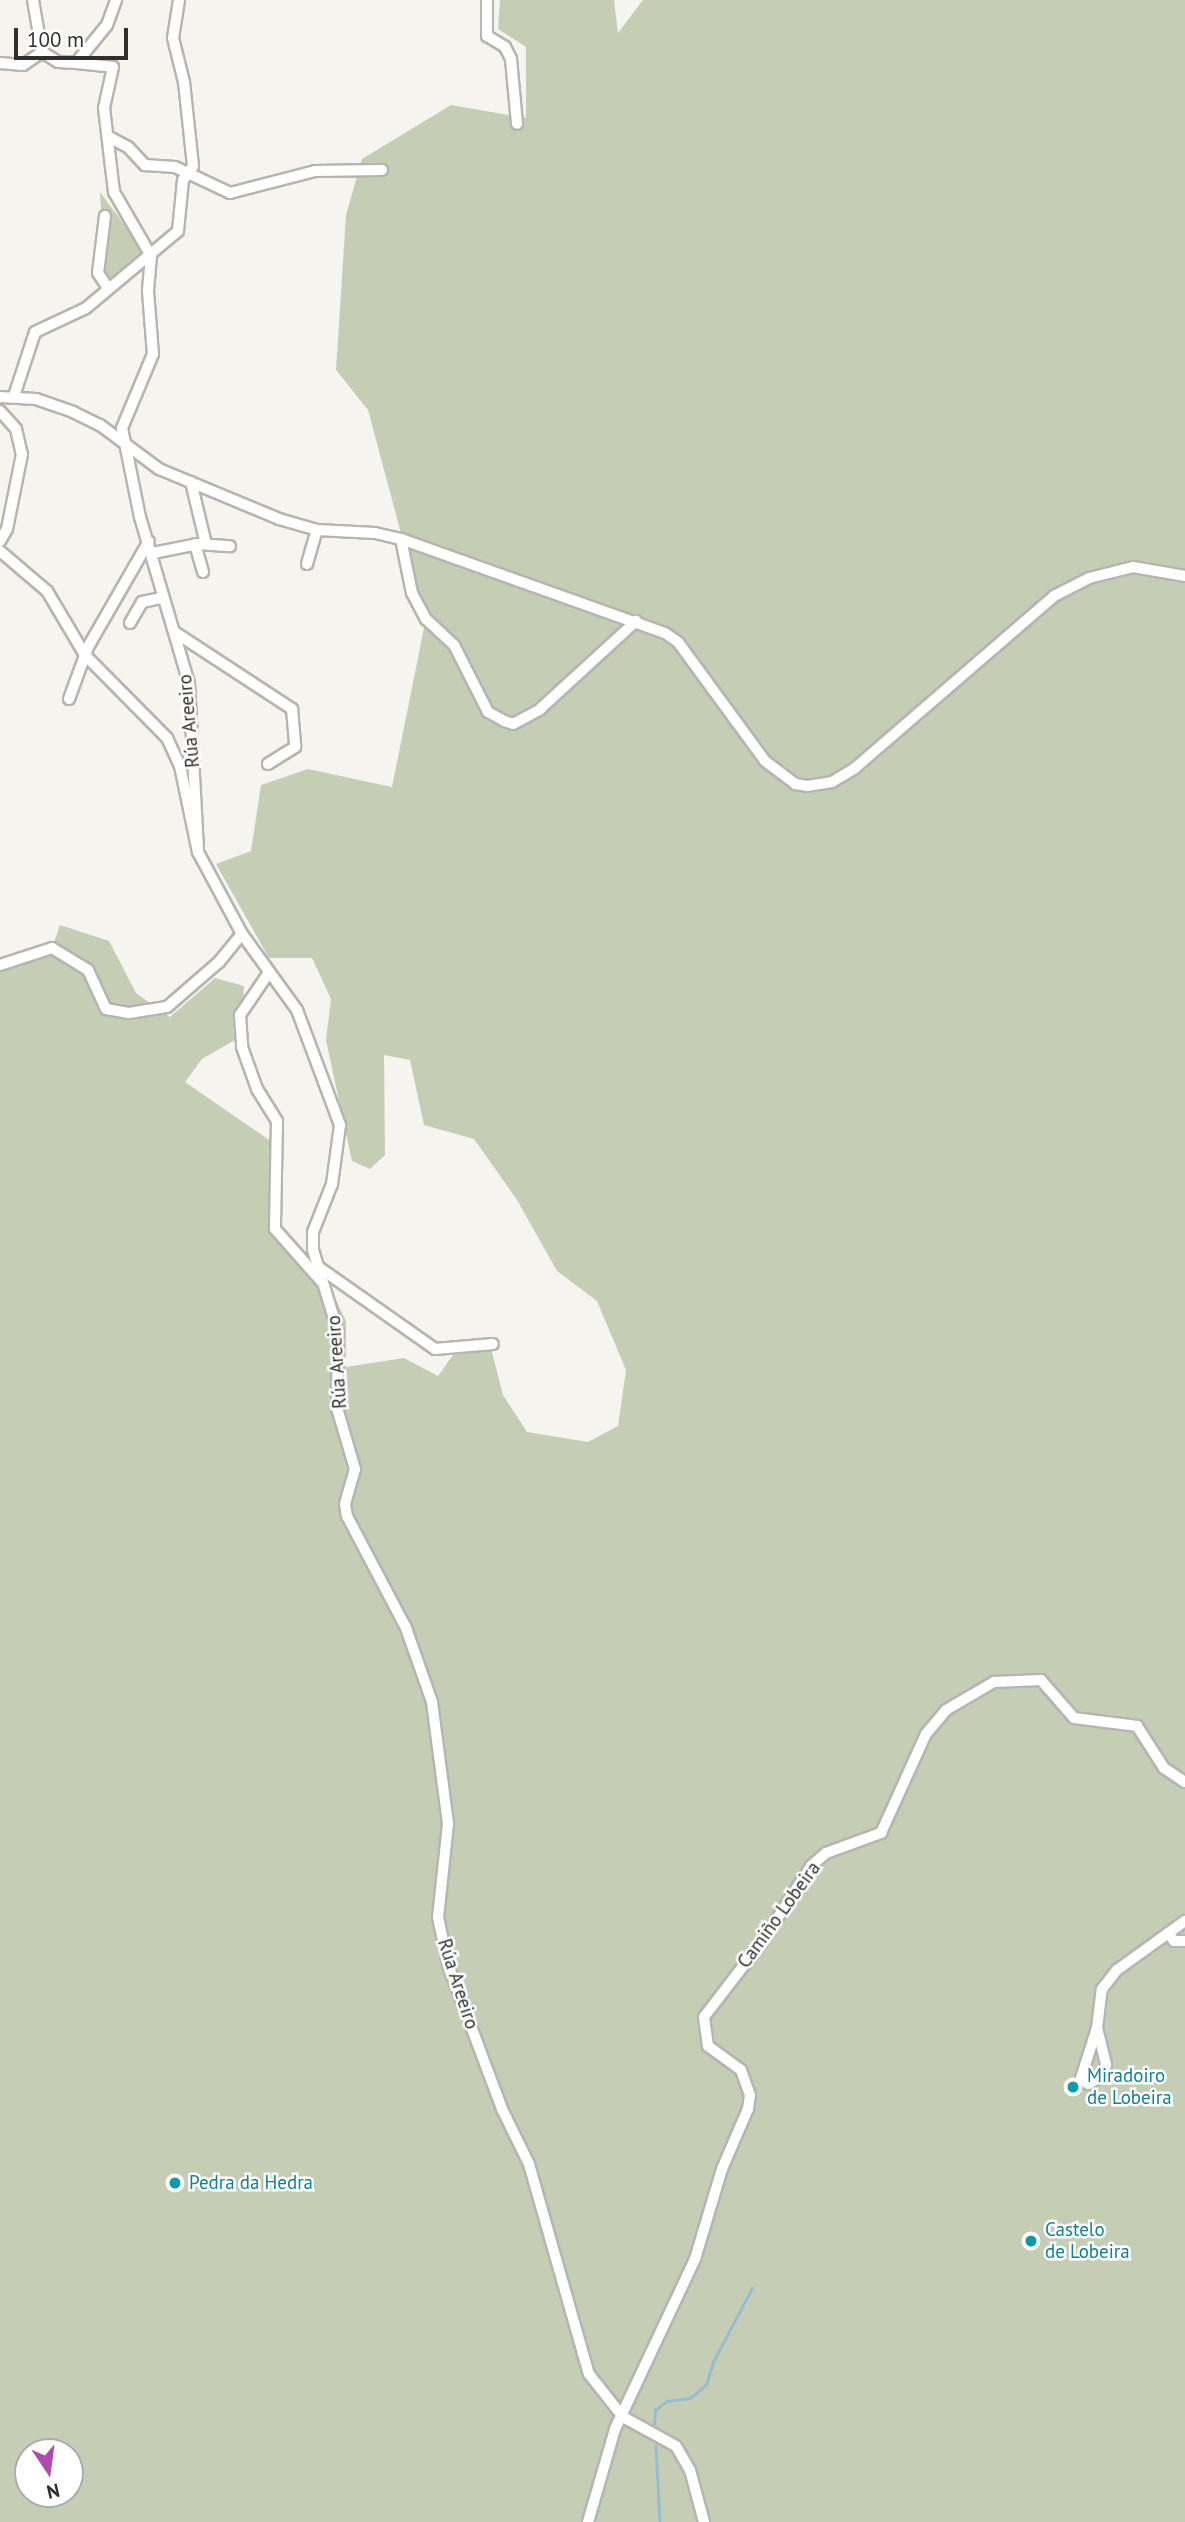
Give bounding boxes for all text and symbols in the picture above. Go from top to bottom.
scale bar [18,14,131,58]
text: 100 m [27,26,84,53]
street label: Rúa Areeiro [174,673,204,769]
street label: Rúa Areeiro [322,1314,352,1410]
street label: Camiño Lobeira [733,1857,825,1973]
street label: Rúa Areeiro [433,1936,483,2032]
place label: Miradoiro de Lobeira [1087,2065,1172,2109]
marker: Miradoiro de Lobeira [1065,2079,1081,2095]
place label: Pedra da Hedra [189,2172,313,2194]
marker: Pedra da Hedra [167,2175,183,2191]
place label: Castelo de Lobeira [1045,2219,1130,2263]
marker: Castelo de Lobeira [1023,2233,1039,2249]
north arrow [14,2438,84,2508]
text: N [45,2478,62,2505]

